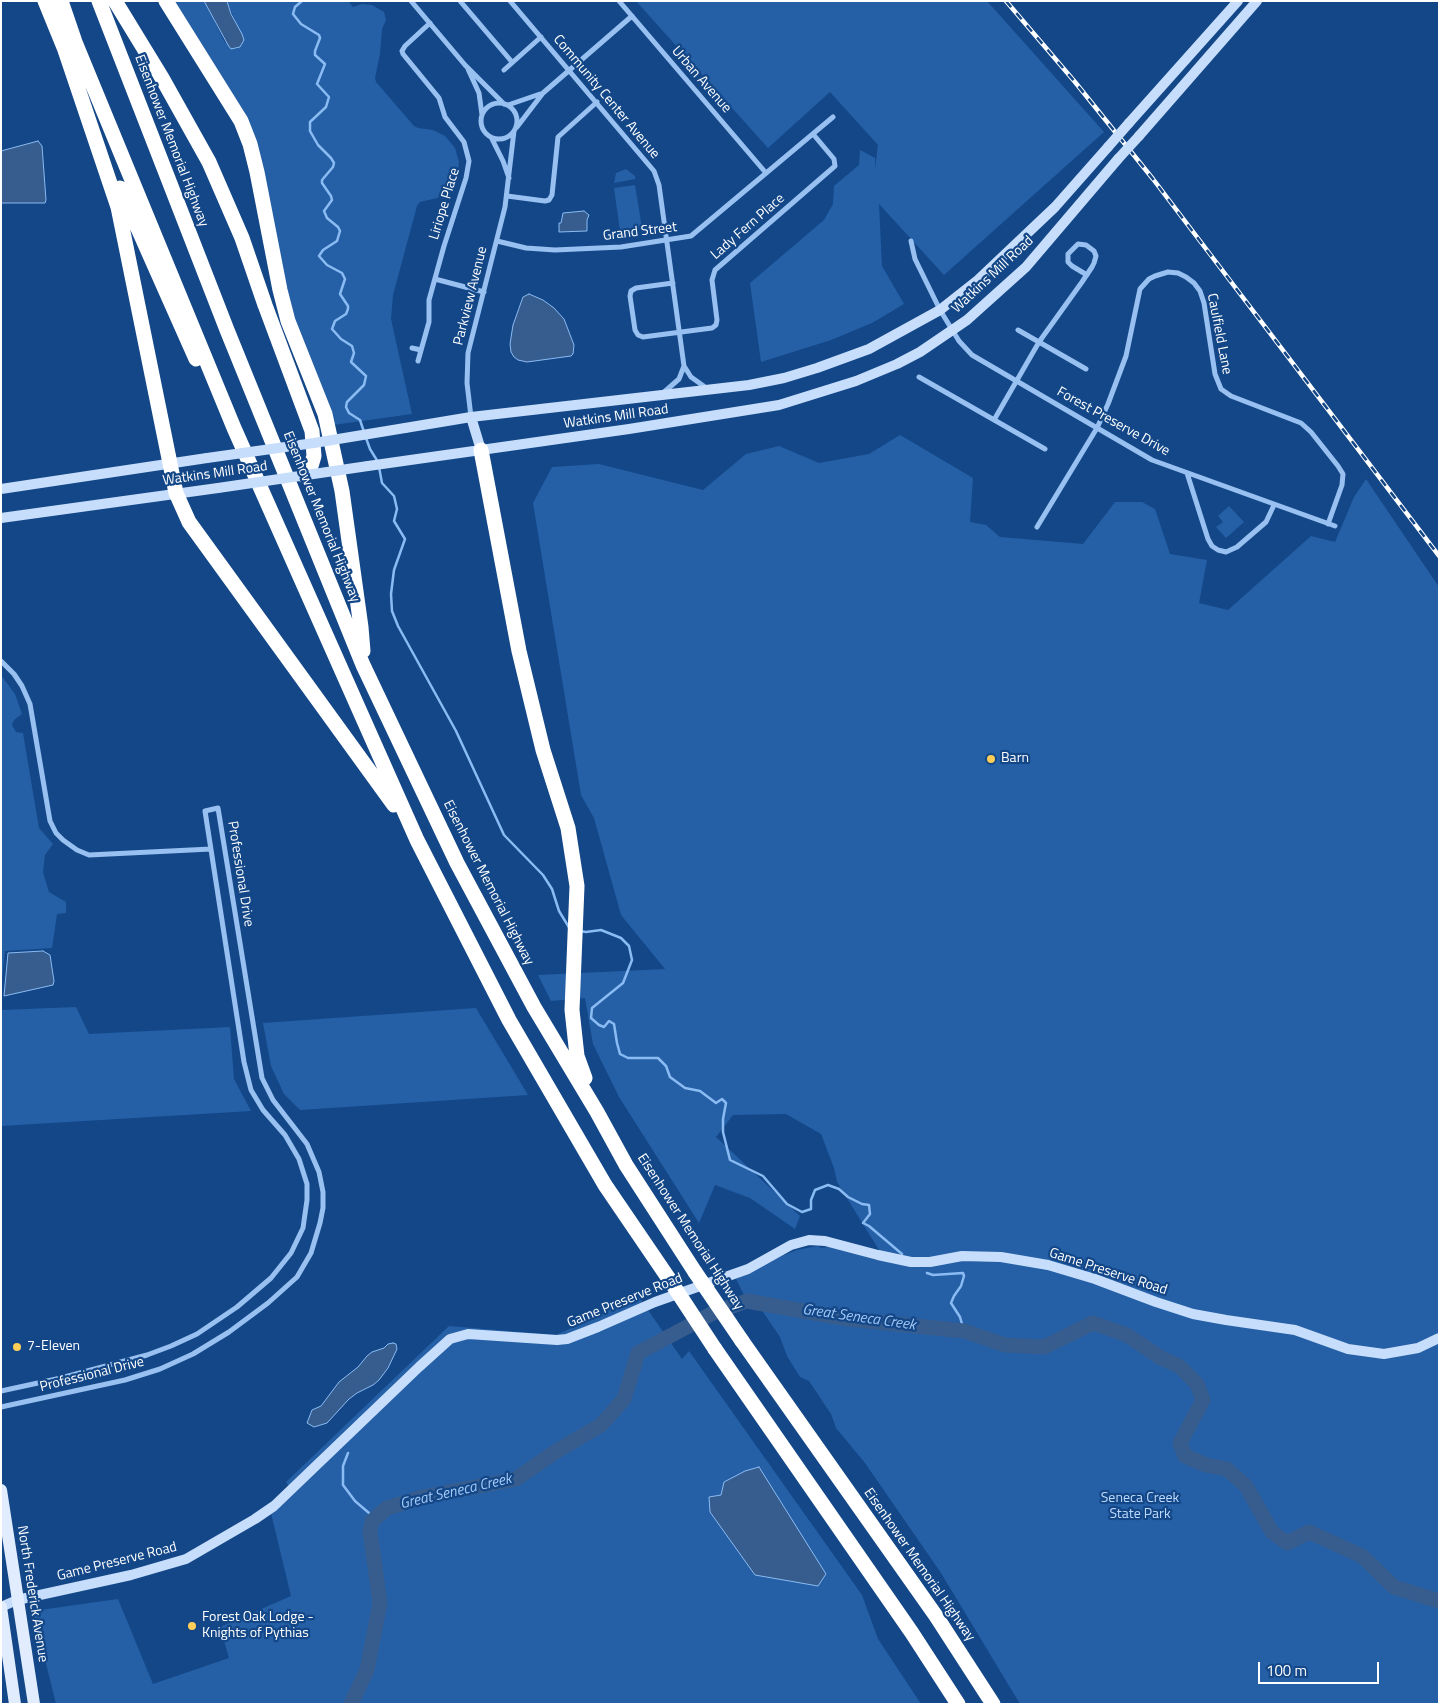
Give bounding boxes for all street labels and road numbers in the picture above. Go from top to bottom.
street label: Community Center Avenue [549,32,663,162]
street label: Urban Avenue [668,43,734,117]
street label: Eisenhower Memorial Highway [130,53,212,229]
street label: Liriope Place [426,166,464,242]
street label: Lady Fern Place [708,190,788,264]
street label: Grand Street [602,219,678,245]
street label: Watkins Mill Road [949,233,1037,317]
street label: Parkview Avenue [451,245,491,347]
street label: Caulfield Lane [1203,292,1235,376]
street label: Forest Preserve Drive [1054,384,1172,460]
street label: Watkins Mill Road [563,401,669,433]
street label: Eisenhower Memorial Highway [279,429,363,605]
street label: Watkins Mill Road [162,458,268,490]
street label: Eisenhower Memorial Highway [439,798,537,968]
street label: Professional Drive [223,820,257,928]
street label: Eisenhower Memorial Highway [633,1151,747,1313]
street label: Game Preserve Road [1047,1245,1169,1299]
street label: Game Preserve Road [565,1270,685,1332]
street label: Professional Drive [38,1354,146,1396]
street label: Eisenhower Memorial Highway [860,1485,978,1645]
street label: North Frederick Avenue [13,1525,51,1663]
street label: Game Preserve Road [55,1539,179,1585]

